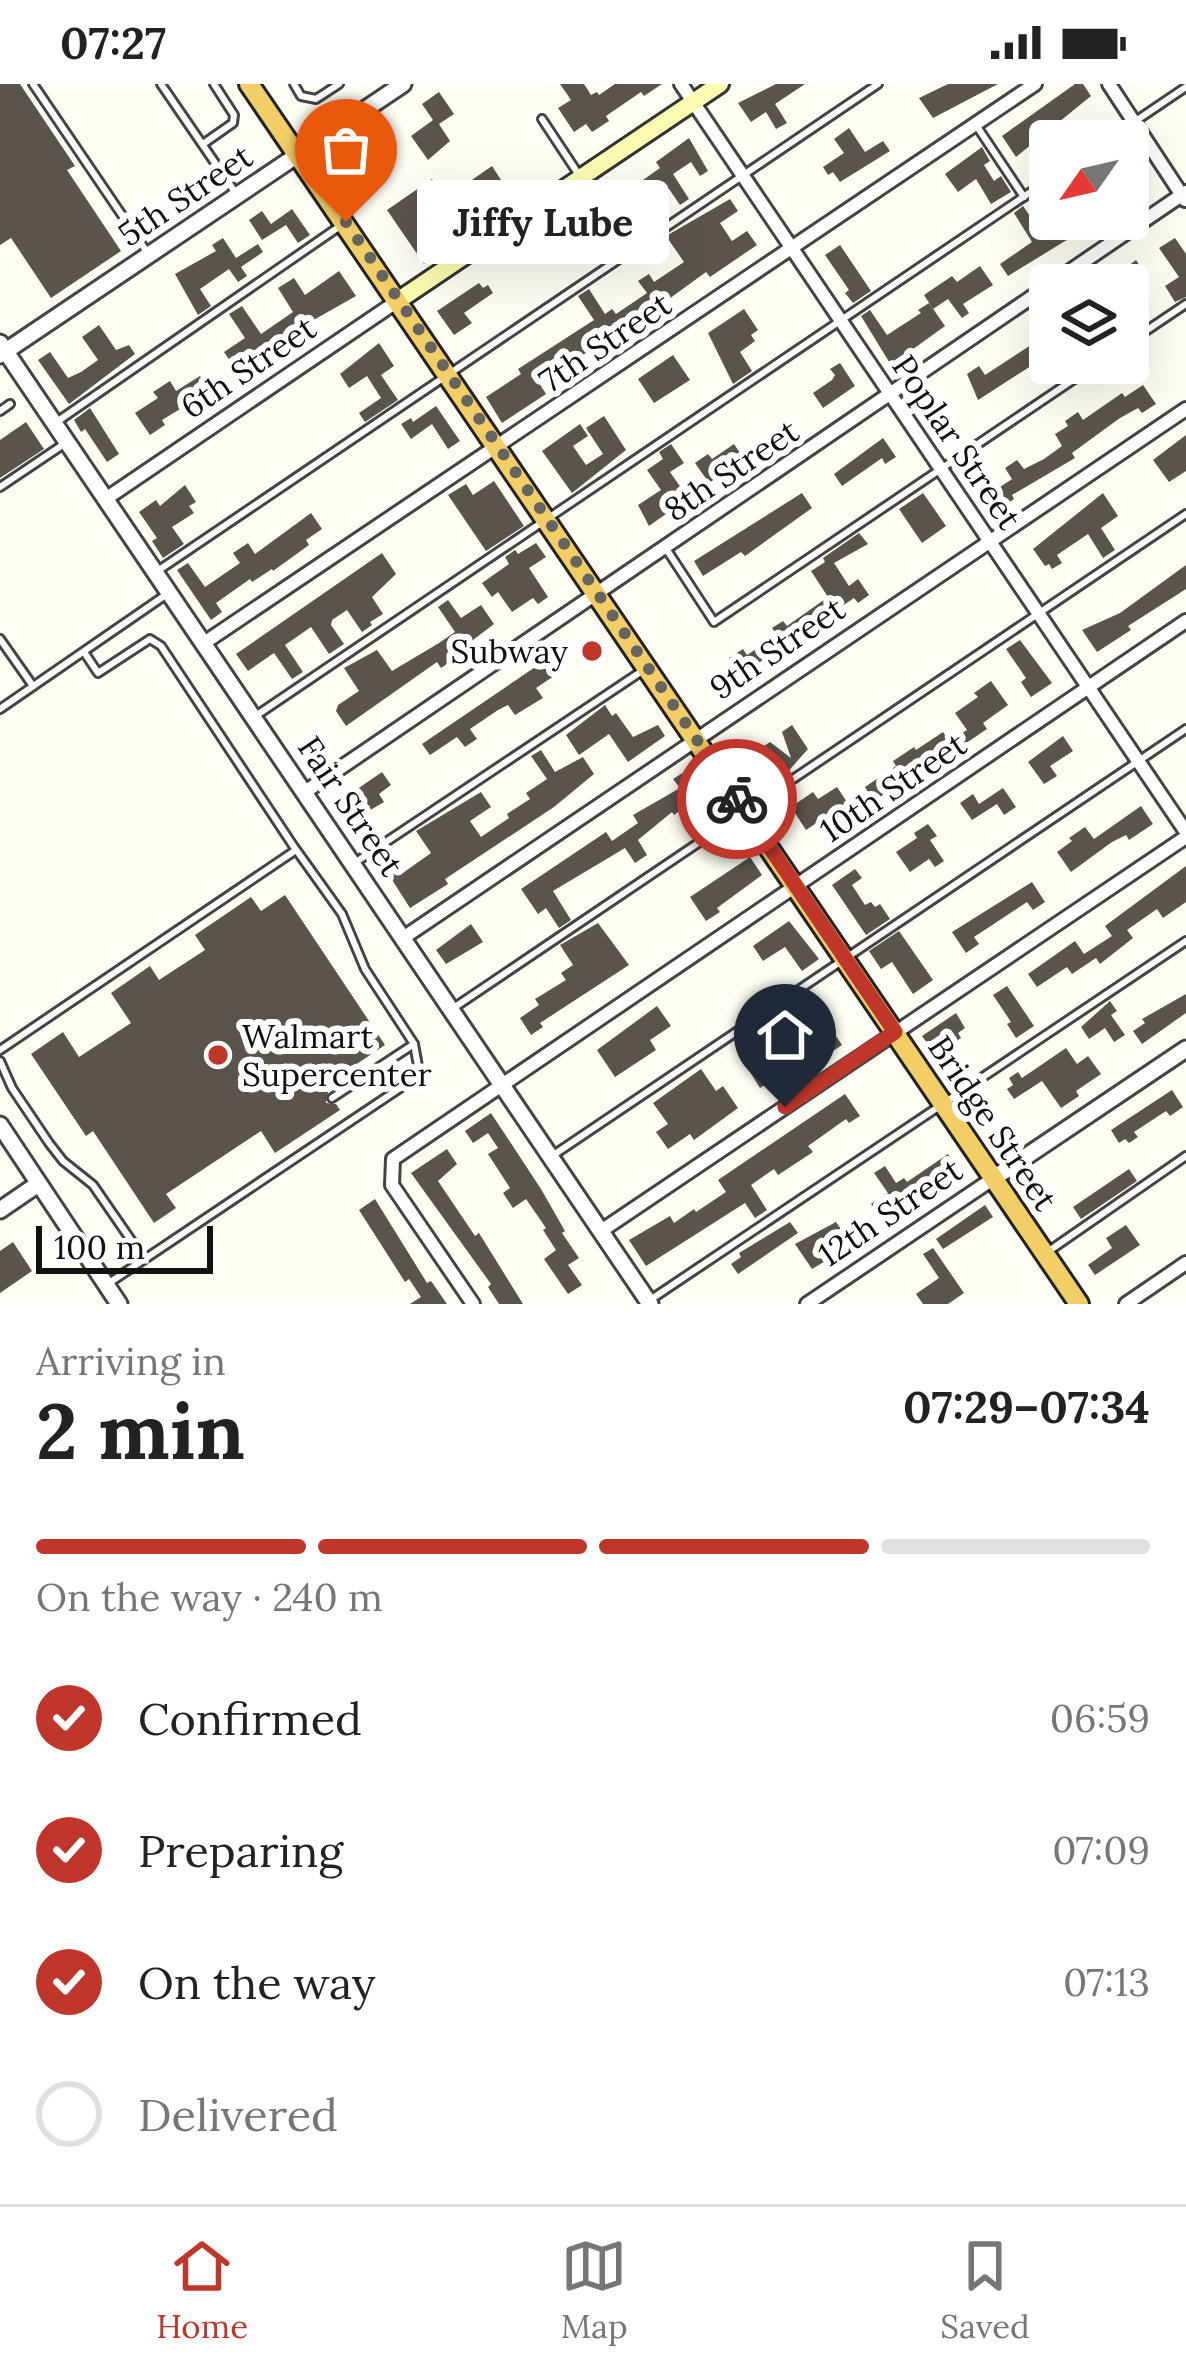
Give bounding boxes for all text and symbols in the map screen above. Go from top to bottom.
text: 07:27 [60,14,166,71]
pin [295,99,397,222]
icon: bag [313,117,379,183]
north arrow [1029,120,1149,240]
map controls [1029,120,1149,384]
street label: 5th Street [110,135,260,255]
callout: Jiffy Lube [418,180,670,264]
text: Jiffy Lube [453,197,633,247]
button: layers [1029,264,1149,384]
street label: 7th Street [531,283,679,401]
street label: 6th Street [172,306,324,427]
street label: Poplar Street [883,347,1031,537]
street label: 8th Street [656,410,806,530]
street label: 9th Street [701,587,853,708]
place label: Subway [451,630,569,672]
marker: Subway [579,638,605,664]
street label: 10th Street [812,723,974,851]
street label: Fair Street [289,728,413,884]
courier [677,739,797,859]
icon: bike [704,766,770,832]
pin [734,984,836,1107]
icon: home [752,1002,818,1068]
place label: Walmart Supercenter [242,1015,433,1095]
street label: Bridge Street [919,1028,1067,1219]
marker: Walmart Supercenter [205,1042,231,1068]
street label: 12th Street [810,1148,970,1275]
scale bar [36,1220,213,1273]
text: 100 m [54,1226,145,1268]
text: Arriving in [36,1336,226,1386]
text: 07:29–07:34 [903,1378,1150,1435]
text: 2 min [36,1381,245,1480]
text: On the way · 240 m [36,1572,383,1622]
icon: check [36,1685,102,1751]
text: Confirmed [138,1690,362,1747]
text: 06:59 [1050,1693,1150,1743]
icon: check [36,1817,102,1883]
text: Preparing [138,1822,343,1879]
text: 07:09 [1052,1825,1150,1875]
icon: check [36,1949,102,2015]
text: On the way [138,1954,376,2011]
text: 07:13 [1063,1957,1150,2007]
text: Delivered [138,2086,338,2143]
tab: Home [156,2233,248,2347]
tab: Map [561,2233,628,2347]
tab: Saved [940,2233,1030,2347]

